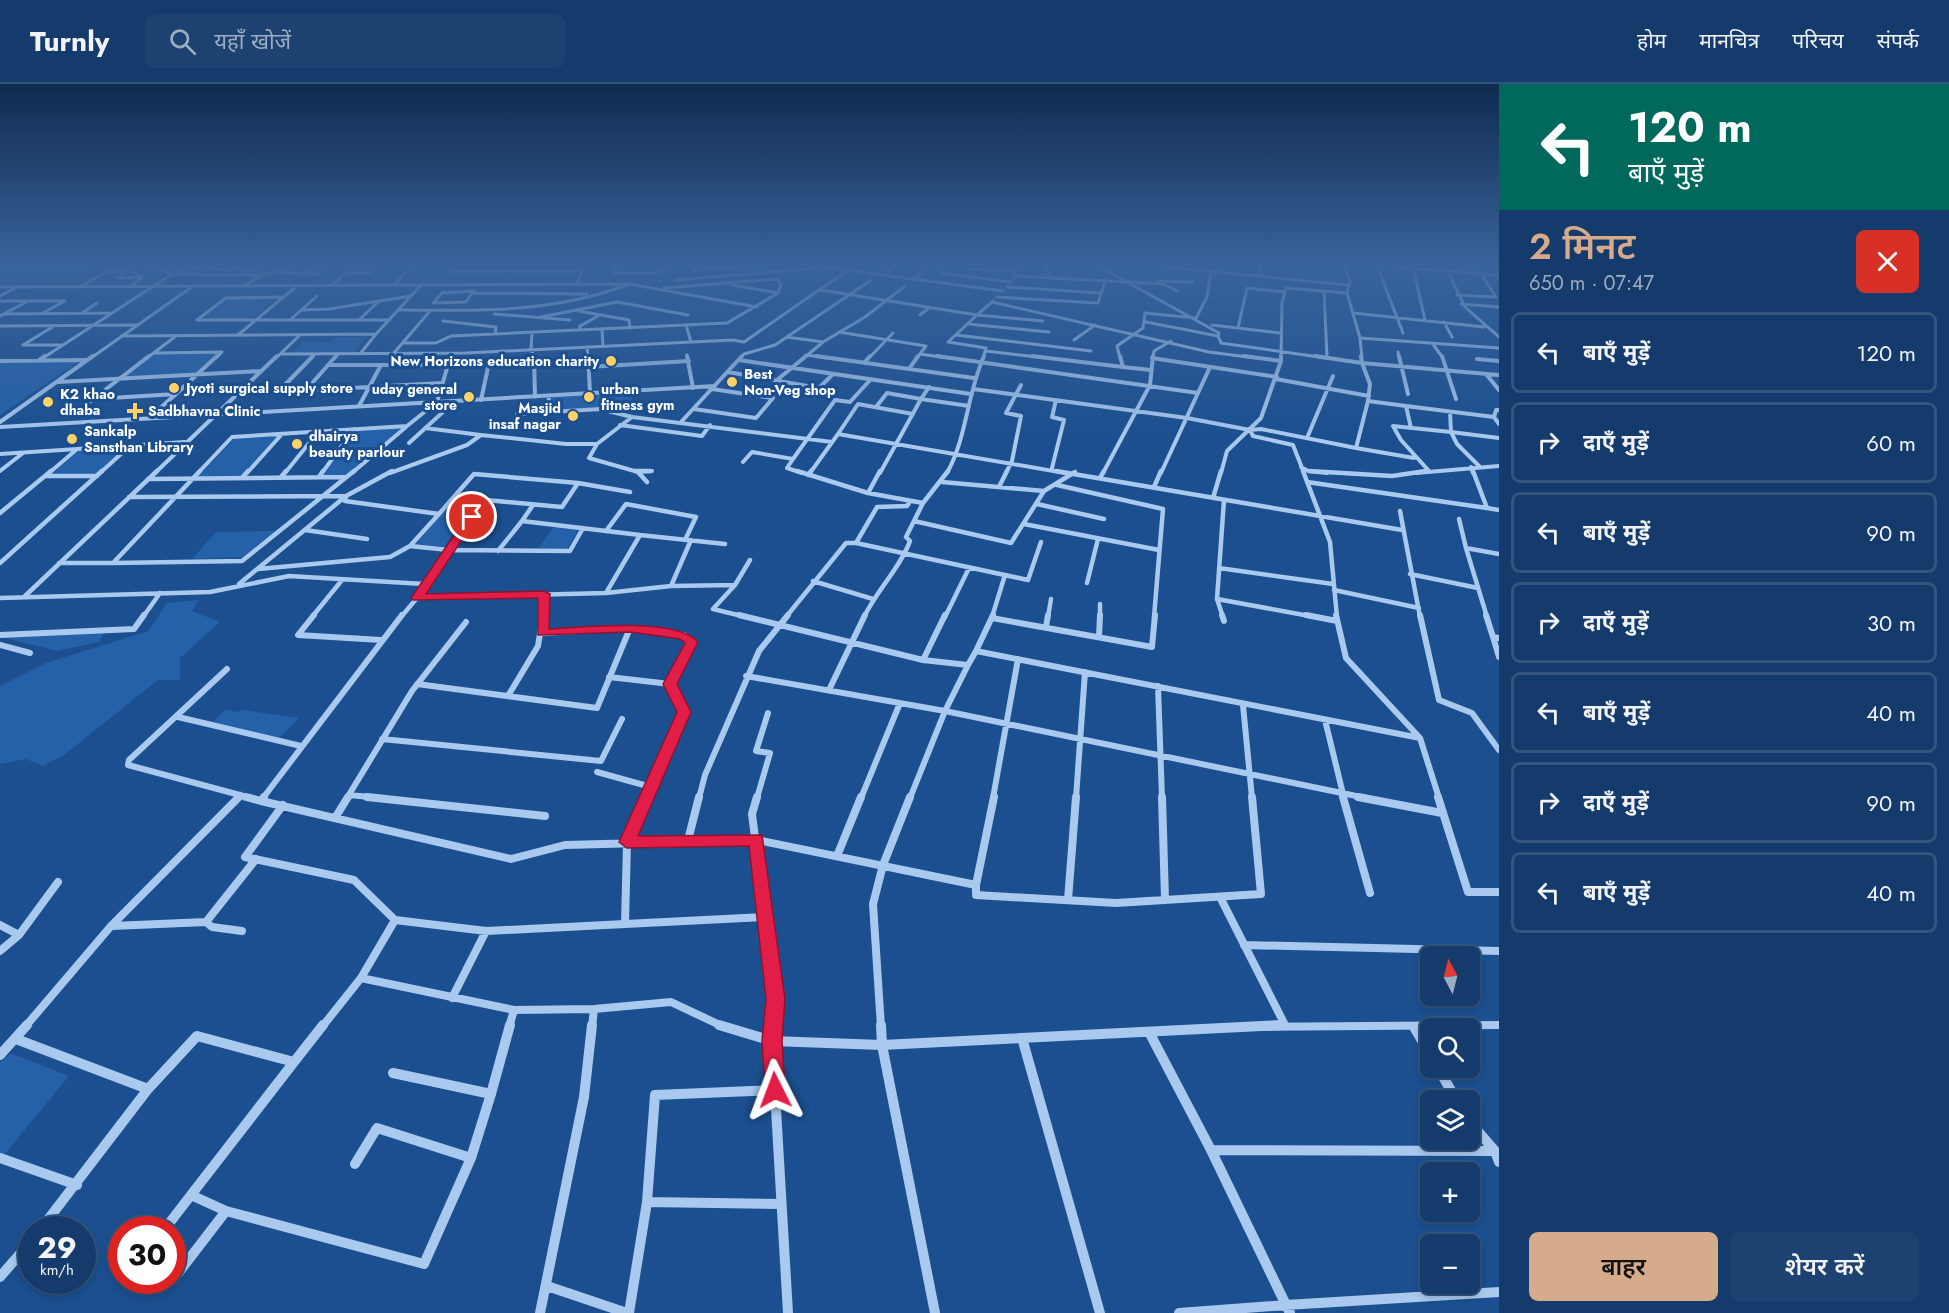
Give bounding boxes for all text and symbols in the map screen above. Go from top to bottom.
search box [145,14,565,68]
text: Turnly [30,21,109,62]
icon: search [166,25,199,58]
text: यहाँ खोजें [214,25,291,57]
text: होम [1637,26,1666,56]
text: मानचित्र [1699,26,1759,56]
text: परिचय [1792,26,1844,56]
text: संपर्क [1877,26,1919,56]
text: 120 m [1628,97,1752,158]
icon: left [1529,108,1607,186]
text: बाएँ मुड़ें [1628,153,1704,192]
text: 2 मिनट [1529,220,1636,272]
button: close [1856,230,1919,293]
text: 650 m · 07:47 [1529,269,1654,298]
icon: left [1532,336,1565,369]
text: बाएँ मुड़ें [1583,336,1650,368]
text: 120 m [1857,337,1916,369]
place label: New Horizons education charity [391,351,600,371]
marker: New Horizons education charity [604,354,618,368]
place label: Best Non-Veg shop [744,364,836,400]
marker: Best Non-Veg shop [725,375,739,389]
place label: Jyoti surgical supply store [183,378,353,398]
place label: uday general store [372,379,457,415]
place label: urban fitness gym [601,379,675,415]
marker: Jyoti surgical supply store [167,381,181,395]
place label: K2 khao dhaba [60,384,115,420]
marker: uday general store [462,390,476,404]
marker: urban fitness gym [582,390,596,404]
marker: K2 khao dhaba [41,395,55,409]
place label: Masjid insaf nagar [489,398,561,434]
place label: Sadbhavna Clinic [148,401,261,421]
marker: Sadbhavna Clinic [126,402,144,420]
marker: Masjid insaf nagar [566,409,580,423]
place label: Sankalp Sansthan Library [84,421,194,457]
place label: dhairya beauty parlour [309,426,405,462]
icon: right [1532,426,1565,459]
text: दाएँ मुड़ें [1583,426,1649,458]
text: 60 m [1866,427,1916,459]
marker: Sankalp Sansthan Library [65,432,79,446]
marker: dhairya beauty parlour [290,437,304,451]
pin [446,491,497,542]
icon: arrive [455,500,488,533]
icon: left [1532,516,1565,549]
text: बाएँ मुड़ें [1583,516,1650,548]
text: 90 m [1866,517,1916,549]
icon: right [1532,606,1565,639]
text: दाएँ मुड़ें [1583,606,1649,638]
text: 30 m [1867,607,1916,639]
icon: left [1532,696,1565,729]
text: बाएँ मुड़ें [1583,696,1650,728]
text: 40 m [1866,697,1916,729]
icon: right [1532,786,1565,819]
text: दाएँ मुड़ें [1583,786,1649,818]
text: 90 m [1866,787,1916,819]
icon: left [1532,876,1565,909]
text: बाएँ मुड़ें [1583,876,1650,908]
text: 40 m [1866,877,1916,909]
north arrow [1420,946,1480,1006]
map controls [1420,946,1480,1294]
button: search [1420,1018,1480,1078]
position arrow [743,1058,807,1122]
button: layers [1420,1090,1480,1150]
button: + [1420,1162,1480,1222]
speed limit sign: 30 [108,1216,186,1294]
text: 29 [37,1226,77,1269]
button: बाहर [1529,1232,1718,1301]
button: शेयर करें [1730,1232,1919,1301]
button: − [1420,1234,1480,1294]
text: km/h [40,1259,74,1281]

